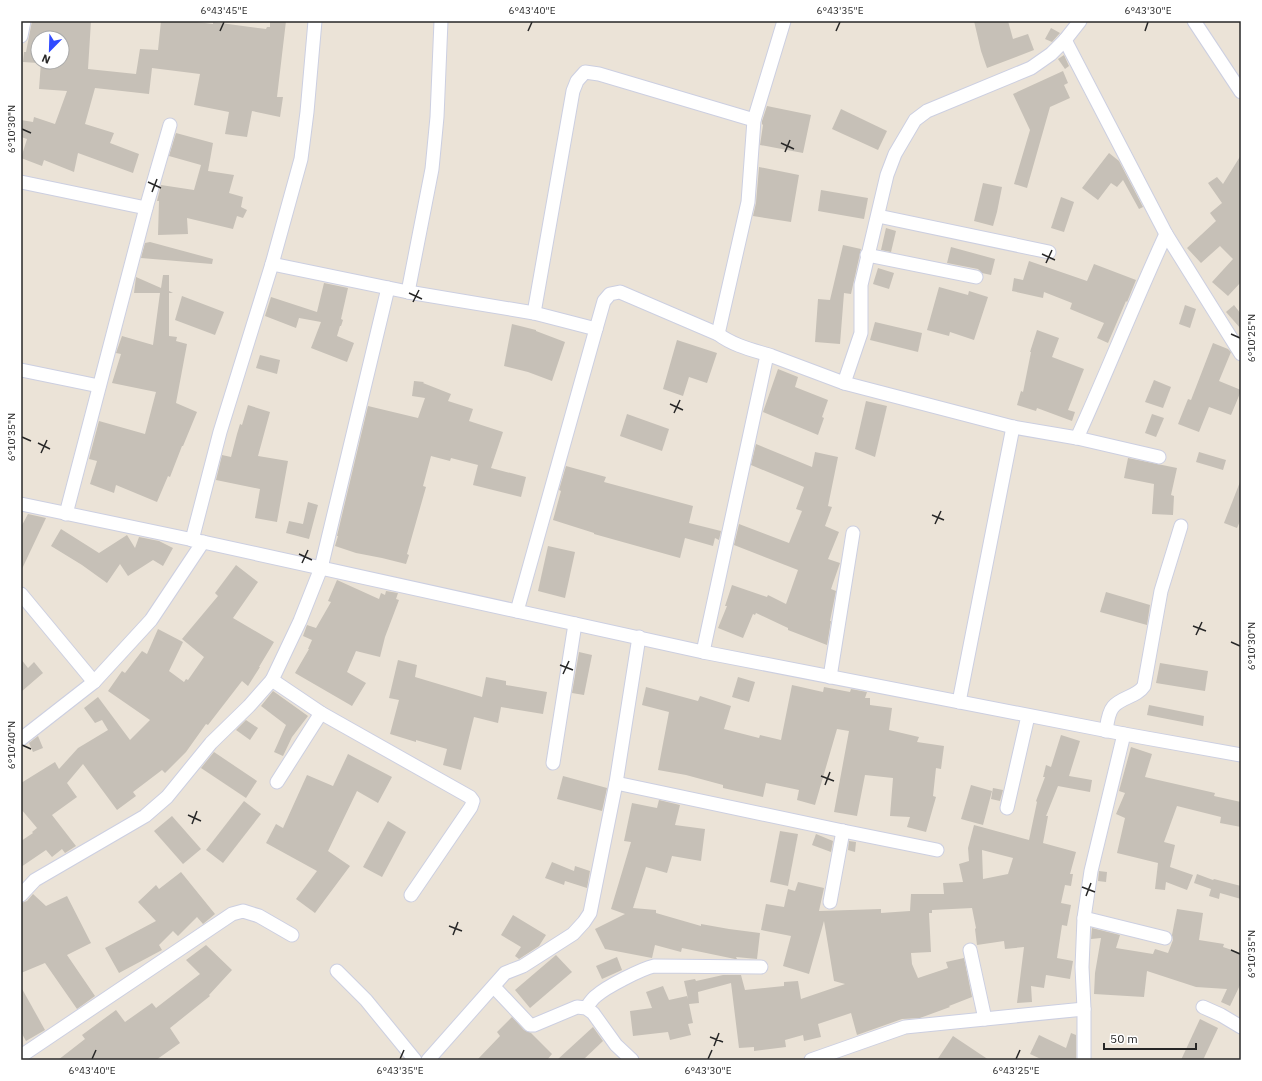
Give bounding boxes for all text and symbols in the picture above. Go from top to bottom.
text: 6°43'45"E [200,4,248,17]
text: 6°43'40"E [508,4,556,17]
text: 6°43'35"E [816,4,864,17]
text: 6°43'30"E [1124,4,1172,17]
north arrow [30,30,70,70]
text: N [40,51,52,67]
text: 6°10'30"N [5,105,18,153]
text: 6°10'25"N [1245,314,1258,362]
text: 6°10'35"N [5,413,18,461]
text: 6°10'30"N [1245,622,1258,670]
text: 6°10'40"N [5,721,18,769]
text: 6°10'35"N [1245,930,1258,978]
scale bar [1104,1025,1196,1051]
text: 50 m [1110,1031,1138,1046]
text: 6°43'40"E [68,1064,116,1077]
text: 6°43'35"E [376,1064,424,1077]
text: 6°43'30"E [684,1064,732,1077]
text: 6°43'25"E [992,1064,1040,1077]

